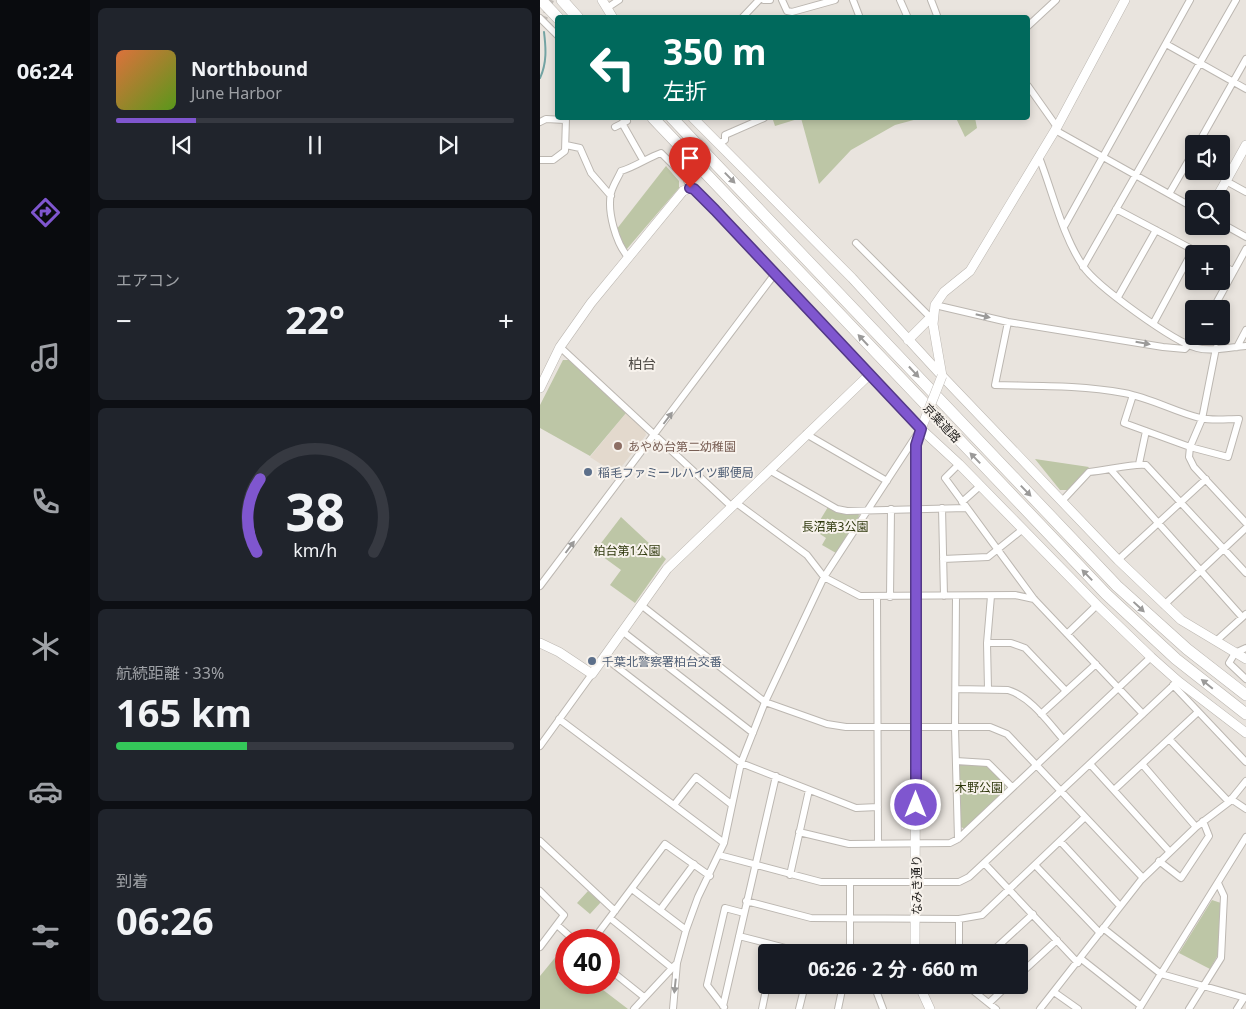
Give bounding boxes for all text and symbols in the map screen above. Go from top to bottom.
text: 350 m [663,28,766,75]
icon: left [580,35,645,100]
text: 06:24 [17,55,73,85]
text: Northbound [191,56,308,82]
text: 左折 [663,75,707,105]
text: June Harbor [191,82,282,104]
icon: previous [168,131,196,159]
icon: pause [301,131,329,159]
icon: next [434,131,462,159]
map controls [1185,135,1230,345]
button: sound [1185,135,1230,180]
pin [669,137,711,188]
icon: arrive [676,144,704,172]
one-way arrow [724,172,736,184]
button: search [1185,190,1230,235]
icon: directions [28,195,63,230]
button: + [1185,245,1230,290]
text: エアコン [116,269,180,291]
text: 22° [285,293,345,345]
button: − [1185,300,1230,345]
text: − [116,301,132,339]
text: + [498,301,514,339]
one-way arrow [975,312,990,320]
one-way arrow [857,334,869,346]
icon: music [28,340,63,375]
one-way arrow [1135,340,1151,348]
district label: 柏台 [628,354,656,373]
one-way arrow [908,366,920,378]
street label: 京葉道路 [919,400,965,446]
one-way arrow [663,411,673,425]
place label: あやめ台第二幼稚園 [628,438,736,455]
marker: あやめ台第二幼稚園 [612,440,624,452]
one-way arrow [969,452,981,464]
place label: 稲毛ファミールハイツ郵便局 [598,464,754,481]
marker: 稲毛ファミールハイツ郵便局 [582,466,594,478]
text: 38 [285,475,345,546]
icon: phone [28,484,63,519]
one-way arrow [1020,484,1032,496]
park label: 長沼第3公園 [802,518,868,535]
text: km/h [293,538,337,562]
one-way arrow [564,541,575,554]
park label: 柏台第1公園 [594,542,660,559]
one-way arrow [1081,569,1093,581]
one-way arrow [1133,601,1145,613]
icon: climate [28,629,63,664]
place label: 千葉北警察署柏台交番 [602,653,722,670]
marker: 千葉北警察署柏台交番 [586,655,598,667]
text: 航続距離 · 33% [116,662,224,684]
one-way arrow [1201,679,1214,690]
text: 165 km [116,686,252,738]
icon: car [28,774,63,809]
position arrow [889,778,941,830]
park label: 木野公園 [955,779,1003,796]
street label: なみき通り [908,855,925,915]
text: 到着 [116,870,148,892]
text: 06:26 [116,894,214,946]
icon: filters [28,919,63,954]
speed limit sign: 40 [555,929,620,994]
text: 06:26 · 2 分 · 660 m [808,956,978,982]
one-way arrow [671,978,679,994]

